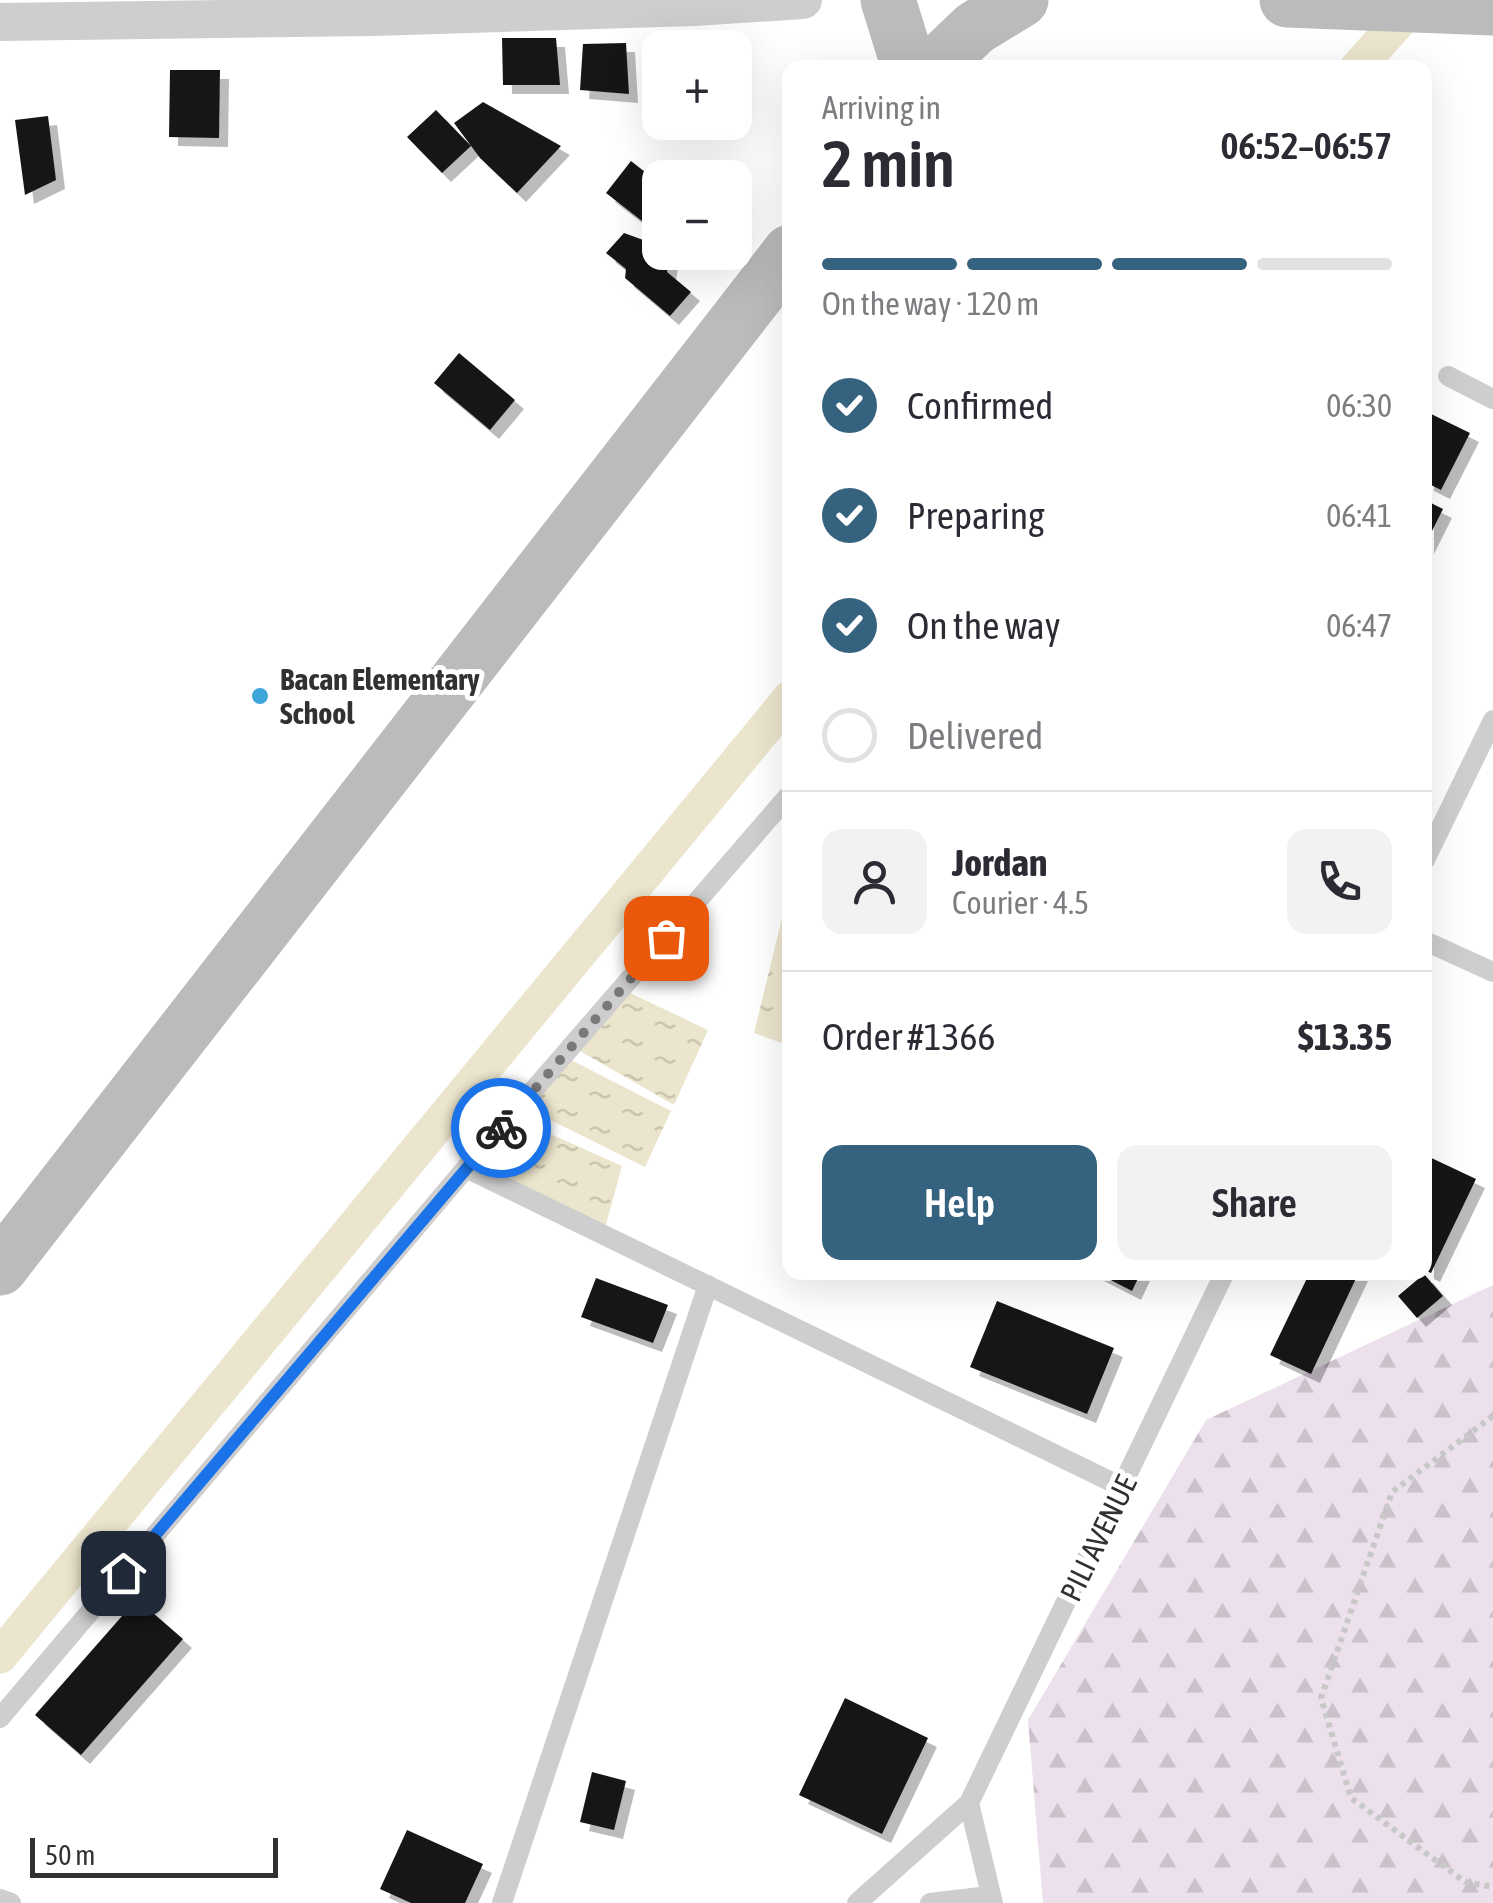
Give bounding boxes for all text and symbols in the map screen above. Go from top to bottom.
map controls [642,30,752,270]
button: + [642,30,752,140]
text: Arriving in [822,89,941,126]
text: 06:52–06:57 [1220,124,1392,167]
text: 2 min [822,126,955,201]
button: − [642,160,752,270]
text: On the way · 120 m [822,285,1039,322]
icon: check [822,378,877,433]
text: Confirmed [907,384,1053,427]
text: 06:30 [1326,387,1392,424]
icon: check [822,488,877,543]
text: Preparing [907,494,1045,537]
text: 06:41 [1326,497,1392,534]
icon: check [822,598,877,653]
text: On the way [907,604,1060,647]
text: 06:47 [1326,607,1392,644]
place label: Bacan Elementary School [280,662,480,730]
marker: Bacan Elementary School [249,685,271,707]
text: Delivered [907,714,1043,757]
button: person [822,829,927,934]
button: phone [1287,829,1392,934]
text: Jordan [952,841,1047,884]
text: Courier · 4.5 [952,884,1089,921]
pin [624,896,709,981]
icon: bag [639,911,694,966]
text: Order #1366 [822,1015,995,1058]
text: $13.35 [1298,1015,1392,1058]
courier [451,1078,551,1178]
icon: bike [474,1101,529,1156]
button: Help [822,1145,1097,1260]
button: Share [1117,1145,1392,1260]
street label: PILI AVENUE [1053,1469,1143,1606]
pin [81,1531,166,1616]
icon: home [96,1546,151,1601]
scale bar [30,1833,278,1878]
text: 50 m [45,1839,95,1871]

